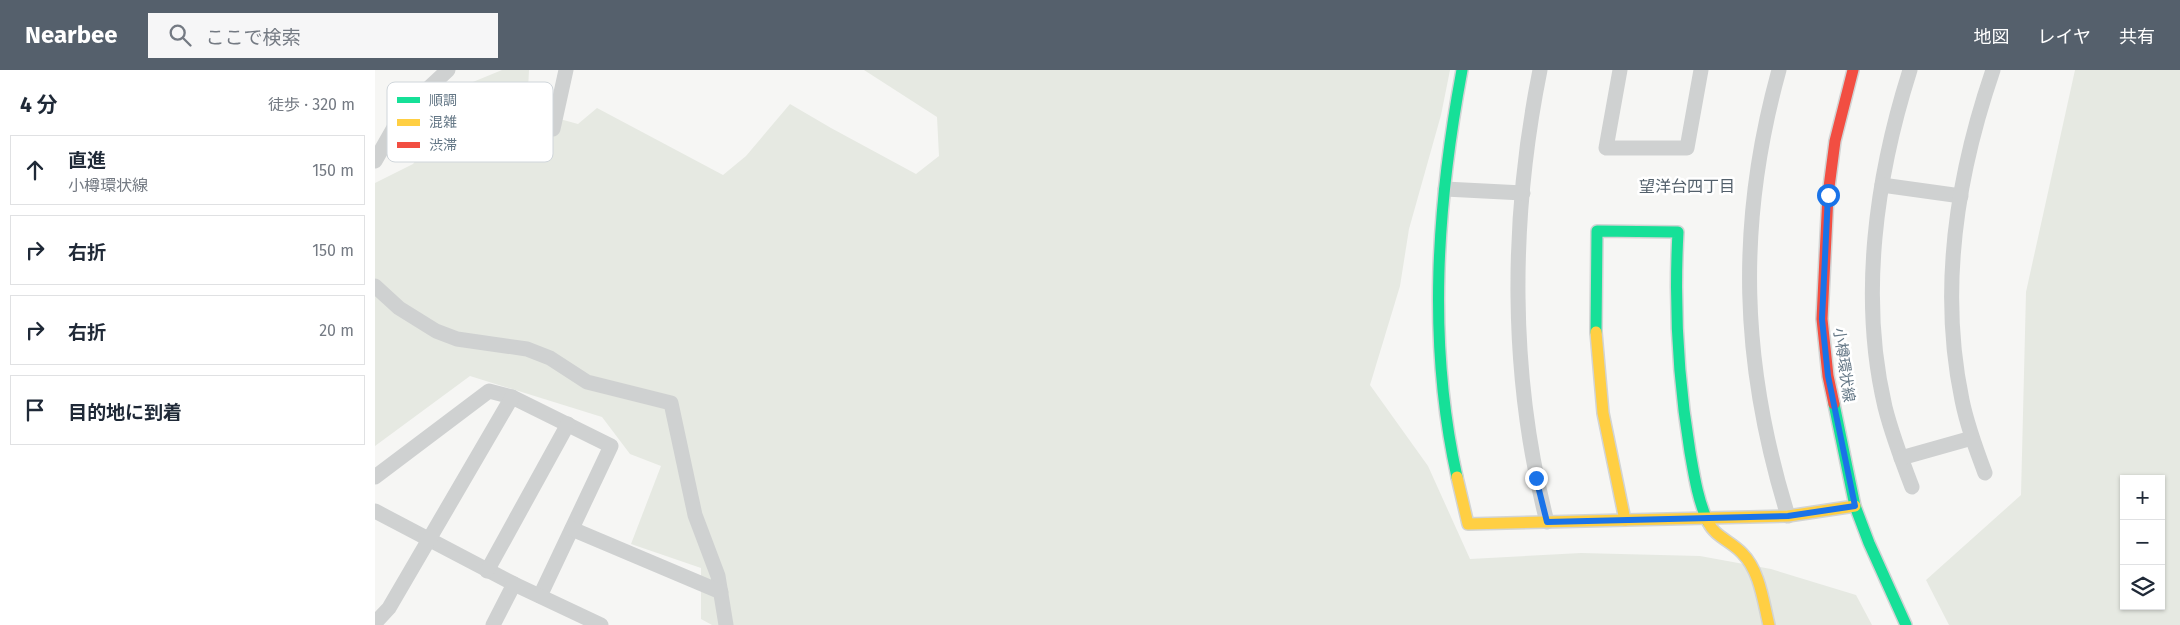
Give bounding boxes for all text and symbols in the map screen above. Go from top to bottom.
search box [148,13,498,58]
text: Nearbee [25,21,118,49]
icon: search [166,21,194,49]
text: ここで検索 [206,26,301,49]
text: 地図 [1974,26,2010,48]
text: レイヤ [2038,26,2091,48]
text: 共有 [2119,26,2155,48]
legend [387,82,553,162]
text: 4 分 [20,92,58,118]
text: 順調 [429,92,457,109]
text: 徒歩 · 320 m [268,95,355,114]
text: 混雑 [429,114,457,131]
text: 渋滞 [429,137,457,154]
text: 直進 [68,149,106,172]
icon: ahead [21,156,49,184]
text: 150 m [312,161,354,180]
text: 小樽環状線 [68,176,148,195]
district label: 望洋台四丁目 [1639,177,1735,196]
route start [1817,184,1840,207]
icon: right [21,236,49,264]
text: 右折 [68,241,106,264]
text: 150 m [312,241,354,260]
icon: right [21,316,49,344]
text: 右折 [68,321,106,344]
text: 20 m [319,321,354,340]
street label: 小樽環状線 [1830,327,1858,403]
icon: arrive [21,396,49,424]
text: 目的地に到着 [68,401,182,424]
route end [1525,467,1548,490]
map controls [2120,475,2165,610]
button: + [2120,475,2165,520]
button: − [2120,520,2165,565]
button: layers [2120,565,2165,610]

